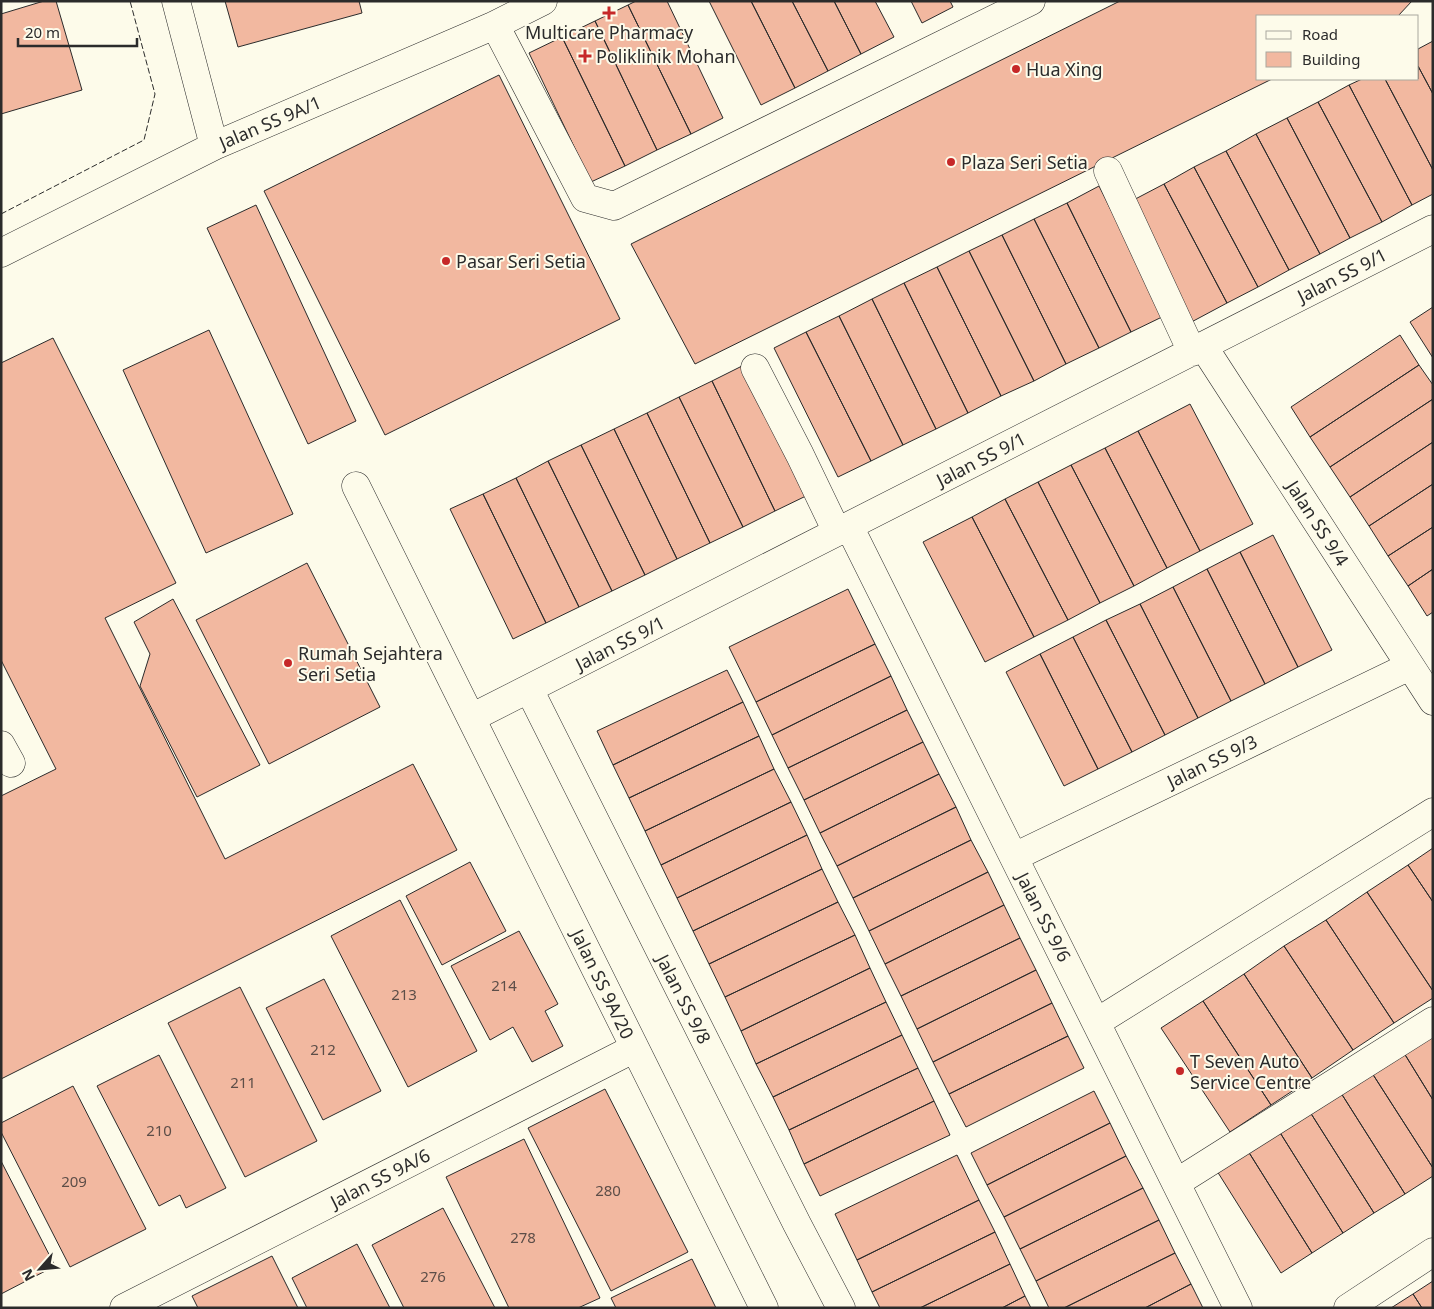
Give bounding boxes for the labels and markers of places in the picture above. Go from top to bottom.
marker: Multicare Pharmacy [603,7,615,19]
place label: Multicare Pharmacy [525,20,694,44]
place label: Poliklinik Mohan [596,44,736,68]
marker: Poliklinik Mohan [578,49,592,63]
place label: Hua Xing [1026,57,1103,81]
marker: Hua Xing [1010,63,1022,75]
place label: Plaza Seri Setia [961,150,1088,174]
marker: Plaza Seri Setia [945,156,957,168]
place label: Pasar Seri Setia [456,249,586,273]
marker: Pasar Seri Setia [440,255,452,267]
place label: Rumah Sejahtera Seri Setia [298,641,443,686]
marker: Rumah Sejahtera Seri Setia [282,657,294,669]
place label: T Seven Auto Service Centre [1190,1049,1311,1094]
marker: T Seven Auto Service Centre [1174,1065,1186,1077]

